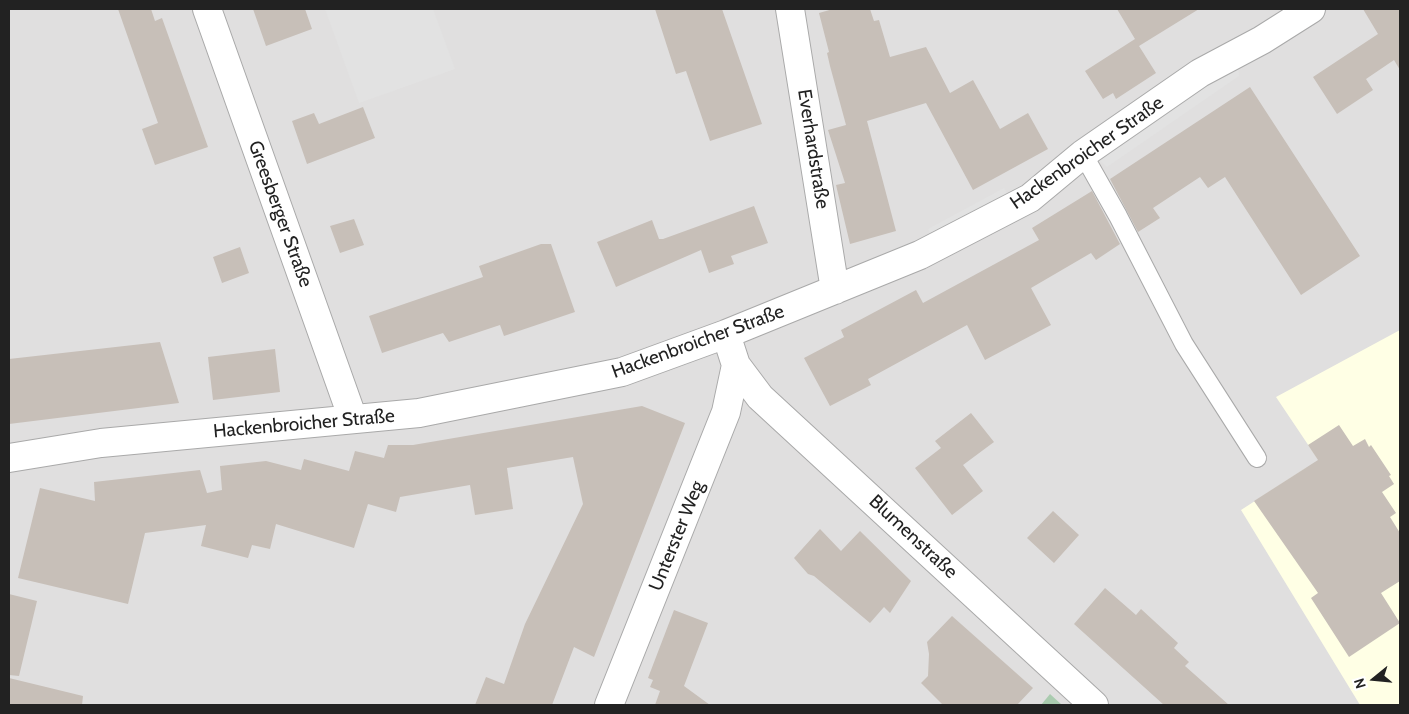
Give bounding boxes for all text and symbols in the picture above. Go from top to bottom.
street label: Everhardstraße [792,88,834,210]
street label: Hackenbroicher Straße [1006,91,1168,215]
street label: Greesberger Straße [243,138,317,290]
street label: Hackenbroicher Straße [609,300,787,384]
street label: Hackenbroicher Straße [212,405,396,443]
street label: Unterster Weg [645,478,709,594]
street label: Blumenstraße [864,490,962,584]
north arrow [1349,654,1399,704]
text: N [1350,676,1370,691]

